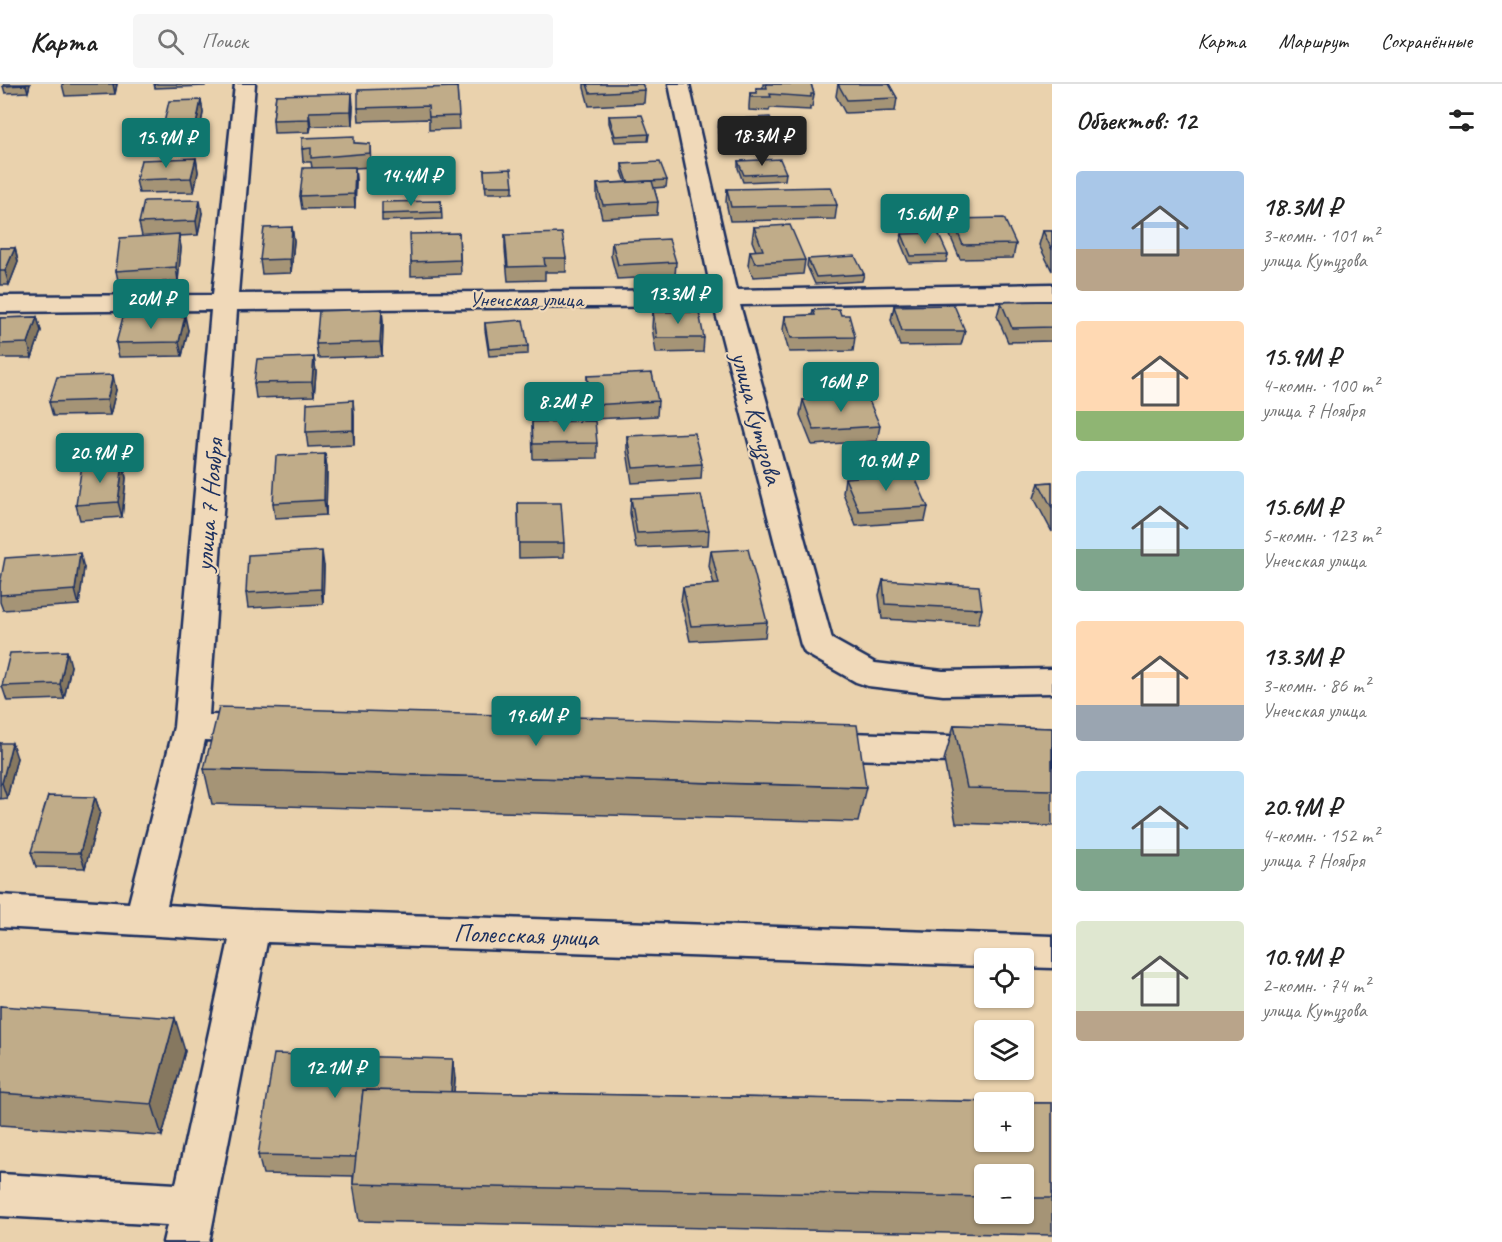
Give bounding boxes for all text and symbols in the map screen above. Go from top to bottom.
search box [133,14,553,68]
text: Карта [30,24,97,59]
icon: search [154,25,187,58]
text: Поиск [202,27,248,55]
text: Карта [1197,28,1246,54]
text: Маршрут [1279,28,1348,54]
text: Сохранённые [1381,28,1472,54]
text: Объектов: 12 [1076,104,1196,137]
icon: filters [1445,104,1478,137]
pin: 18.3M ₽ [707,116,817,167]
pin: 15.9M ₽ [111,118,221,169]
text: 18.3M ₽ [732,123,792,148]
text: 15.9M ₽ [136,125,196,150]
pin: 14.4M ₽ [356,156,466,207]
text: 14.4M ₽ [381,163,441,188]
text: 18.3M ₽ [1262,190,1341,223]
pin: 15.6M ₽ [870,194,980,245]
icon: home [1124,195,1196,267]
text: 15.6M ₽ [895,201,955,226]
text: 3-комн. · 101 m² [1262,223,1379,248]
text: улица Кутузова [1262,248,1366,273]
pin: 13.3M ₽ [623,274,733,325]
pin: 20M ₽ [109,279,193,330]
text: 13.3M ₽ [648,281,708,306]
street label: Унечская улица [469,285,585,313]
text: 20M ₽ [127,286,175,311]
text: 15.9M ₽ [1262,340,1340,373]
icon: home [1124,345,1196,417]
street label: улица Кутузова [722,346,791,490]
pin: 16M ₽ [799,362,883,413]
text: 16M ₽ [817,369,865,394]
text: 4-комн. · 100 m² [1262,373,1379,398]
pin: 8.2M ₽ [515,382,613,433]
text: 8.2M ₽ [538,389,590,414]
text: улица 7 Ноября [1262,398,1364,423]
pin: 20.9M ₽ [45,433,155,484]
street label: улица 7 Ноября [187,435,231,575]
text: 20.9M ₽ [70,440,130,465]
pin: 10.9M ₽ [831,441,941,492]
text: 10.9M ₽ [856,448,916,473]
text: 15.6M ₽ [1262,490,1341,523]
icon: home [1124,495,1196,567]
text: 5-комн. · 123 m² [1262,523,1379,548]
text: Унечская улица [1262,548,1366,573]
text: 13.3M ₽ [1262,640,1341,673]
icon: home [1124,645,1196,717]
text: 3-комн. · 86 m² [1262,673,1370,698]
pin: 19.6M ₽ [481,696,591,747]
text: Унечская улица [1262,698,1366,723]
text: 19.6M ₽ [506,703,566,728]
text: 20.9M ₽ [1262,790,1341,823]
icon: home [1124,795,1196,867]
text: 4-комн. · 152 m² [1262,823,1379,848]
text: улица 7 Ноября [1262,848,1364,873]
street label: Полесская улица [453,916,600,954]
text: 10.9M ₽ [1262,940,1341,973]
icon: home [1124,945,1196,1017]
map controls [974,948,1034,1224]
button: locate [974,948,1034,1008]
text: 2-комн. · 74 m² [1262,973,1370,998]
text: улица Кутузова [1262,998,1366,1023]
button: layers [974,1020,1034,1080]
pin: 12.1M ₽ [280,1048,390,1099]
text: 12.1M ₽ [305,1055,365,1080]
button: + [974,1092,1034,1152]
button: − [974,1164,1034,1224]

